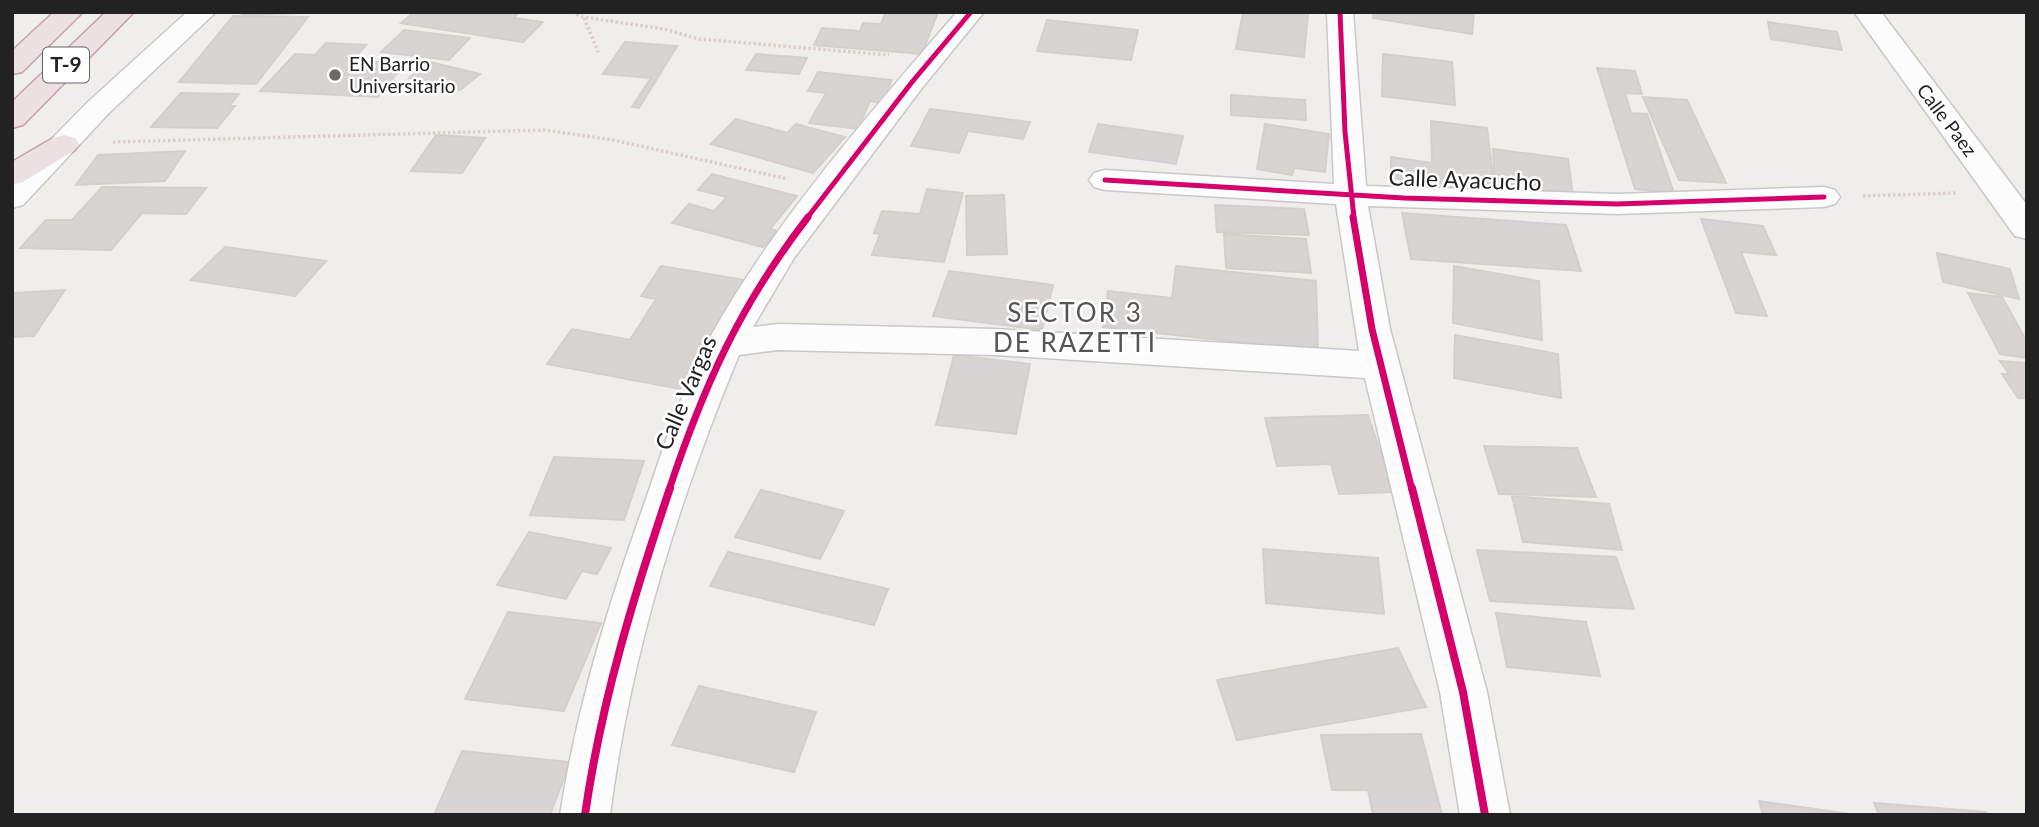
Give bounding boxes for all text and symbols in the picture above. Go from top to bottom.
road number: T-9 [43,48,89,82]
place label: EN Barrio Universitario [349,52,456,97]
marker: EN Barrio Universitario [327,67,343,83]
street label: Calle Paez [1913,79,1982,161]
street label: Calle Ayacucho [1388,162,1542,196]
district label: SECTOR 3 DE RAZETTI [993,296,1157,358]
street label: Calle Vargas [648,331,722,454]

